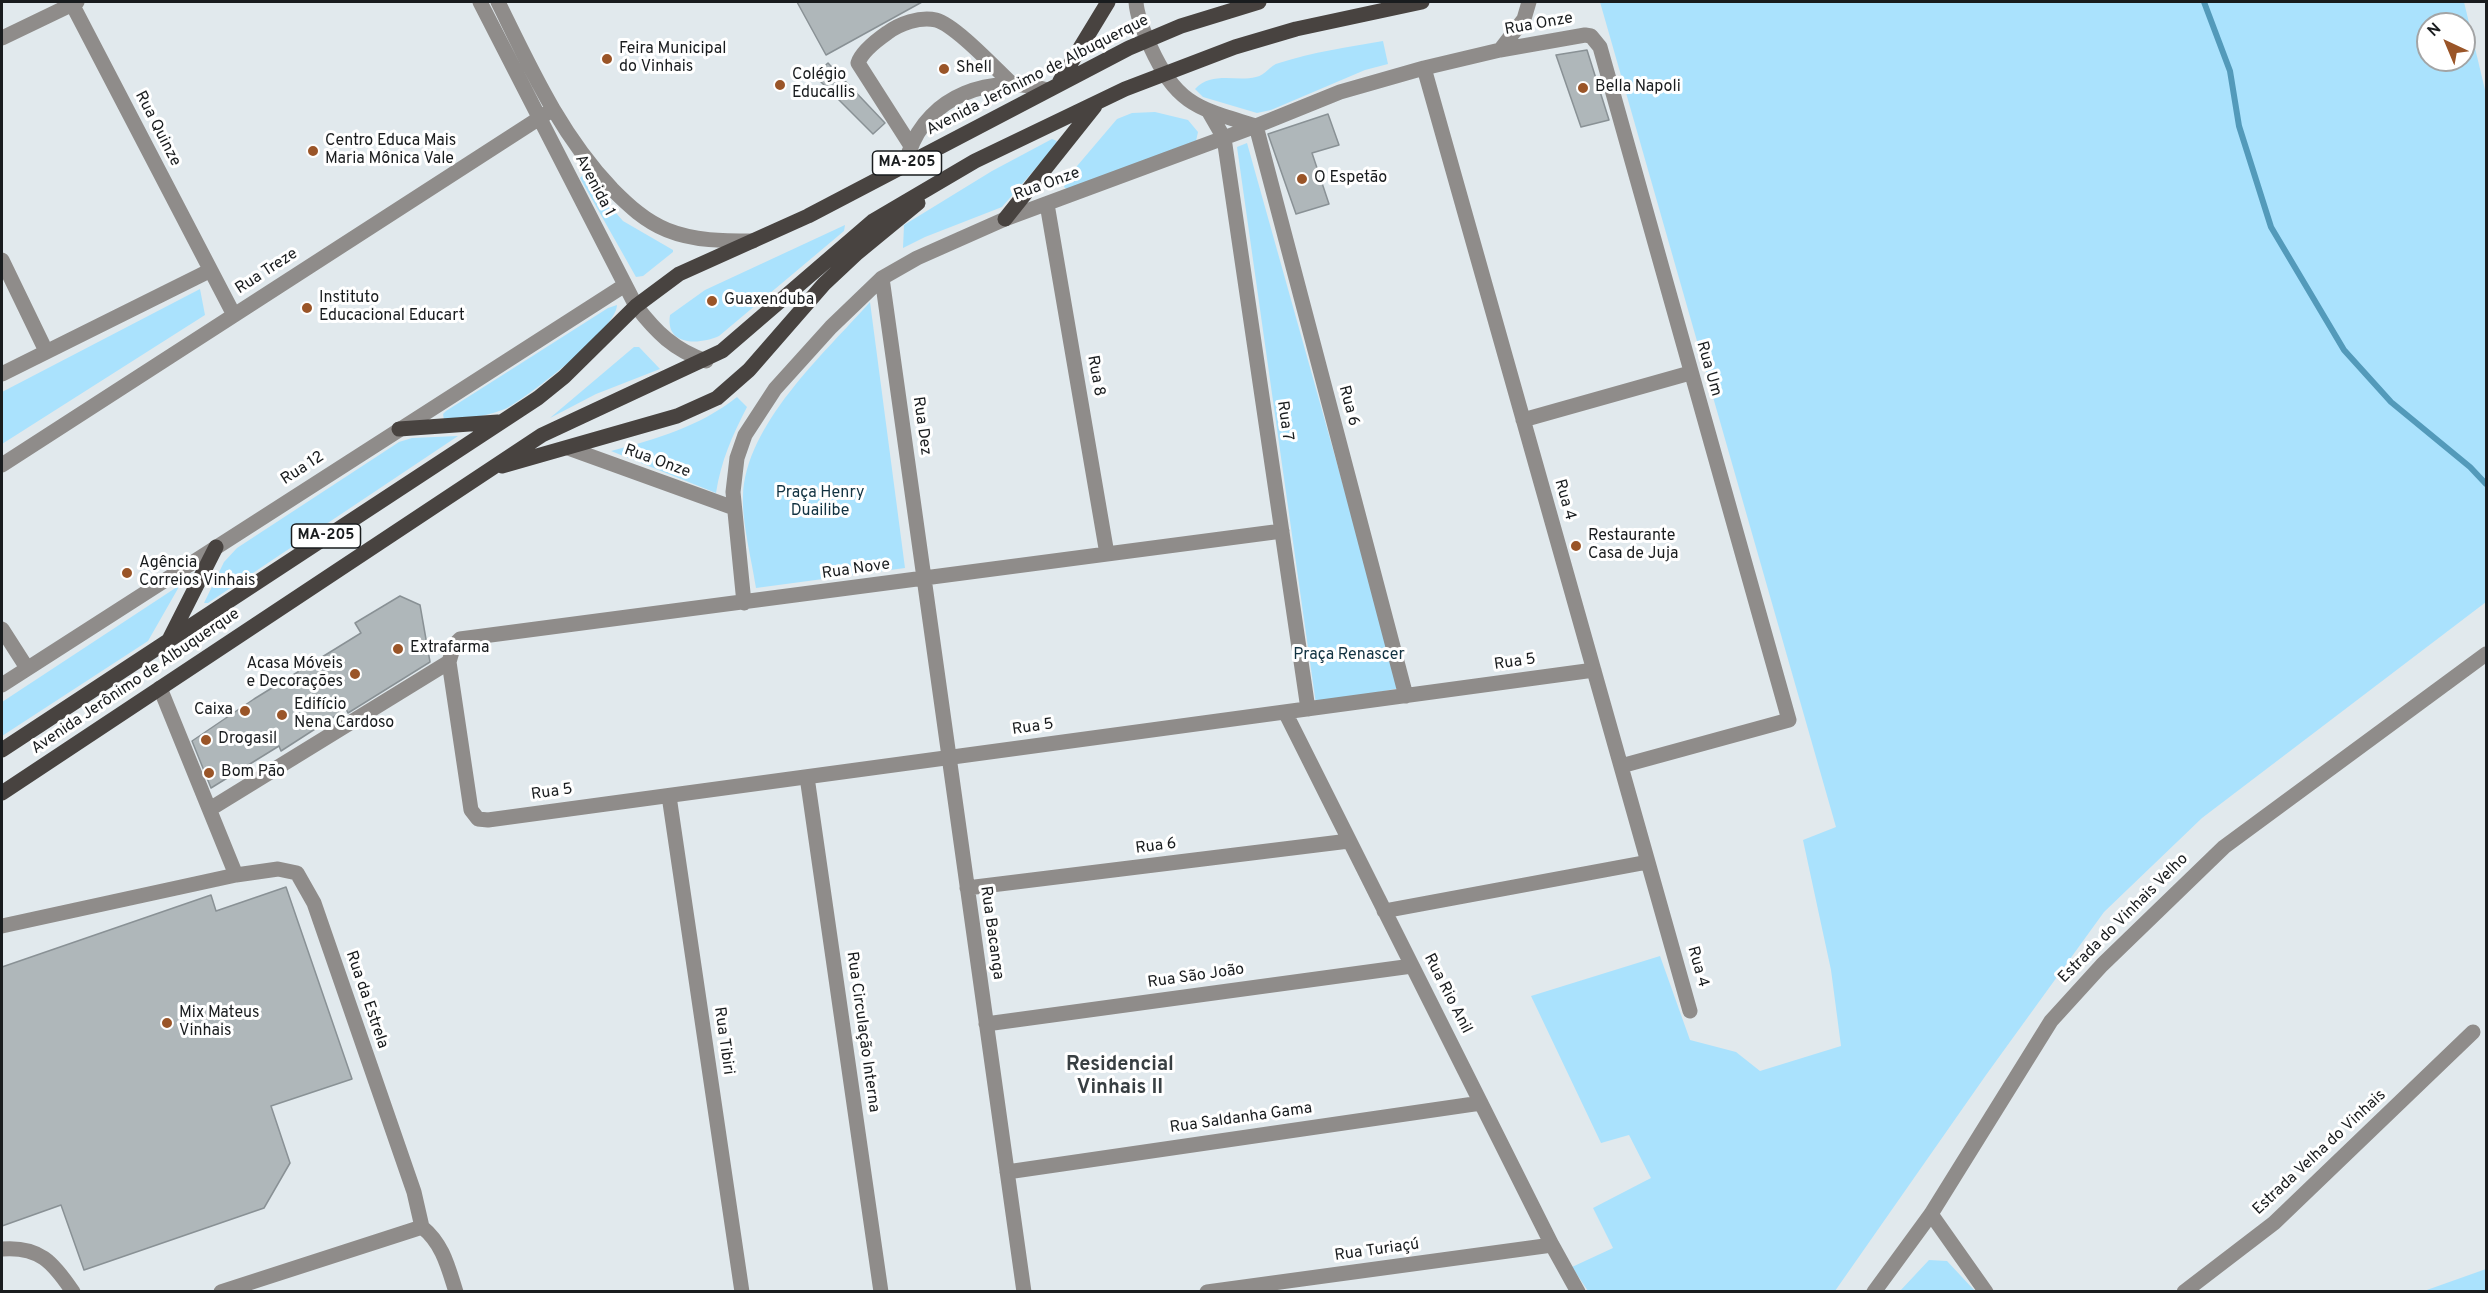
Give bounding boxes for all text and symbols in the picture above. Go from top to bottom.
street label: Rua Onze [1503,10,1575,40]
street label: Avenida Jerônimo de Albuquerque [924,11,1152,141]
north arrow [2416,12,2476,72]
text: N [2424,19,2446,42]
place label: Feira Municipal do Vinhais [619,40,726,78]
marker: Feira Municipal do Vinhais [600,52,614,66]
place label: Shell [956,59,992,79]
marker: Shell [937,62,951,76]
place label: Colégio Educallis [792,66,855,104]
marker: Colégio Educallis [773,78,787,92]
place label: Bella Napoli [1595,78,1681,98]
marker: Bella Napoli [1576,81,1590,95]
street label: Rua Quinze [130,88,184,170]
place label: Centro Educa Mais Maria Mônica Vale [325,132,456,170]
marker: Centro Educa Mais Maria Mônica Vale [306,144,320,158]
road number: MA-205 [872,151,942,175]
street label: Avenida 1 [570,152,618,220]
street label: Rua Onze [1011,164,1083,206]
place label: O Espetão [1314,169,1387,189]
marker: O Espetão [1295,172,1309,186]
street label: Rua Treze [232,245,302,299]
place label: Instituto Educacional Educart [319,289,465,327]
place label: Guaxenduba [724,291,814,311]
marker: Guaxenduba [705,294,719,308]
marker: Instituto Educacional Educart [300,301,314,315]
street label: Rua Um [1691,339,1725,399]
street label: Rua 8 [1082,354,1108,398]
street label: Rua 6 [1333,384,1363,428]
street label: Rua Dez [907,395,935,457]
street label: Rua 7 [1272,400,1296,442]
street label: Rua Onze [621,441,693,483]
street label: Rua 12 [278,448,328,490]
street label: Rua 4 [1549,477,1579,523]
park label: Praça Henry Duailibe [776,484,864,522]
road number: MA-205 [292,524,360,548]
place label: Restaurante Casa de Juja [1588,527,1678,565]
marker: Restaurante Casa de Juja [1569,539,1583,553]
place label: Agência Correios Vinhais [139,554,256,592]
street label: Rua Nove [821,556,891,584]
marker: Agência Correios Vinhais [120,566,134,580]
street label: Avenida Jerônimo de Albuquerque [28,605,244,759]
place label: Extrafarma [410,639,490,659]
marker: Extrafarma [391,642,405,656]
park label: Praça Renascer [1293,646,1405,666]
street label: Rua 5 [1493,651,1537,675]
place label: Acasa Móveis e Decorações [246,655,343,693]
marker: Acasa Móveis e Decorações [348,667,362,681]
place label: Edifício Nena Cardoso [294,696,394,734]
place label: Caixa [194,701,233,721]
marker: Caixa [238,704,252,718]
marker: Edifício Nena Cardoso [275,708,289,722]
street label: Rua 5 [1011,716,1055,740]
place label: Drogasil [218,730,277,750]
marker: Drogasil [199,733,213,747]
place label: Bom Pão [221,763,285,783]
marker: Bom Pão [202,766,216,780]
street label: Rua 5 [530,781,574,805]
street label: Rua 6 [1134,835,1178,859]
street label: Estrada do Vinhais Velho [2055,850,2193,988]
street label: Rua Bacanga [975,885,1007,981]
street label: Rua 4 [1682,944,1712,990]
street label: Rua da Estrela [340,949,392,1051]
street label: Rua Circulação Interna [841,950,883,1114]
street label: Rua Rio Anil [1419,951,1475,1037]
street label: Rua São João [1146,961,1246,993]
place label: Mix Mateus Vinhais [179,1004,260,1042]
street label: Rua Tibiri [709,1006,737,1076]
marker: Mix Mateus Vinhais [160,1016,174,1030]
district label: Residencial Vinhais II [1066,1054,1174,1101]
street label: Estrada Velha do Vinhais [2249,1086,2391,1220]
street label: Rua Saldanha Gama [1169,1100,1313,1138]
street label: Rua Turiaçú [1333,1236,1421,1266]

